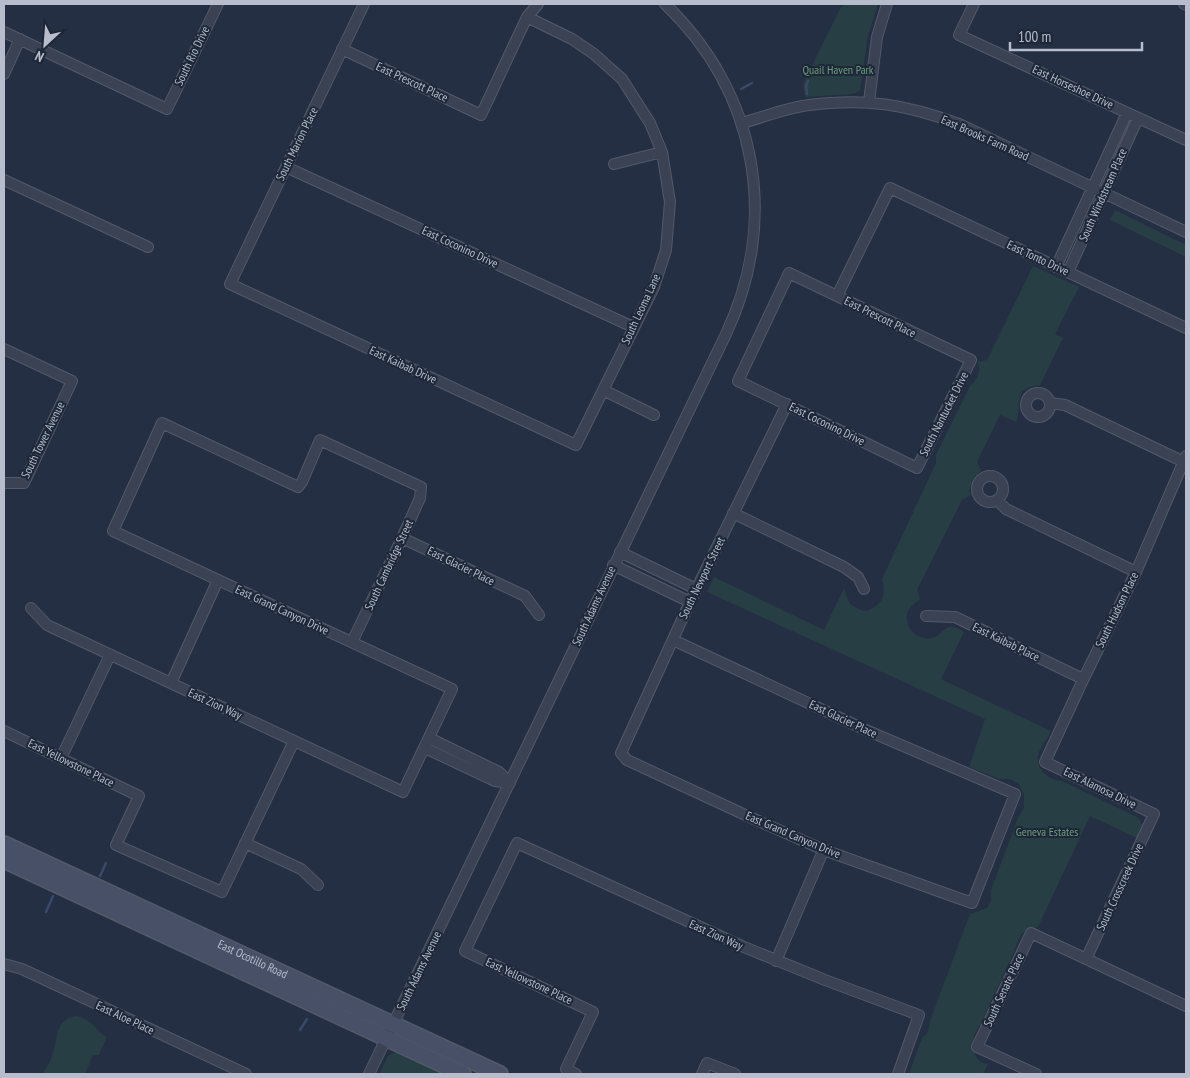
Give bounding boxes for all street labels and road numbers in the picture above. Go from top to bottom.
street label: South Rio Drive [171,23,212,88]
street label: East Prescott Place [374,58,451,105]
street label: East Horseshoe Drive [1030,61,1116,112]
street label: South Marion Place [272,105,321,183]
street label: East Brooks Farm Road [939,112,1031,164]
street label: South Windstream Place [1075,146,1130,244]
street label: East Coconino Drive [420,222,501,271]
street label: East Tonto Drive [1005,237,1072,278]
street label: South Leoma Lane [618,271,663,346]
street label: East Prescott Place [842,293,918,340]
street label: East Kaibab Drive [367,342,439,387]
street label: South Nantucket Drive [916,369,971,459]
street label: South Tower Avenue [18,399,68,481]
street label: East Coconino Drive [787,399,867,448]
street label: South Cambridge Street [361,516,416,613]
street label: South Newport Street [675,534,728,621]
street label: East Glacier Place [425,543,497,588]
street label: South Adams Avenue [568,563,619,648]
street label: South Hudson Place [1092,569,1141,650]
street label: East Grand Canyon Drive [233,581,331,638]
street label: East Kaibab Place [970,619,1042,664]
street label: East Zion Way [186,685,245,723]
street label: East Glacier Place [807,696,880,741]
street label: East Yellowstone Place [26,735,117,790]
street label: East Alamosa Drive [1061,763,1139,812]
street label: East Grand Canyon Drive [744,808,843,861]
street label: South Crosscreek Drive [1093,841,1146,933]
street label: East Zion Way [687,916,746,953]
street label: South Adams Avenue [393,929,444,1013]
street label: East Ocotillo Road [215,936,290,981]
street label: South Senate Place [980,951,1027,1029]
street label: East Yellowstone Place [483,954,575,1007]
street label: East Aloe Place [94,997,157,1038]

